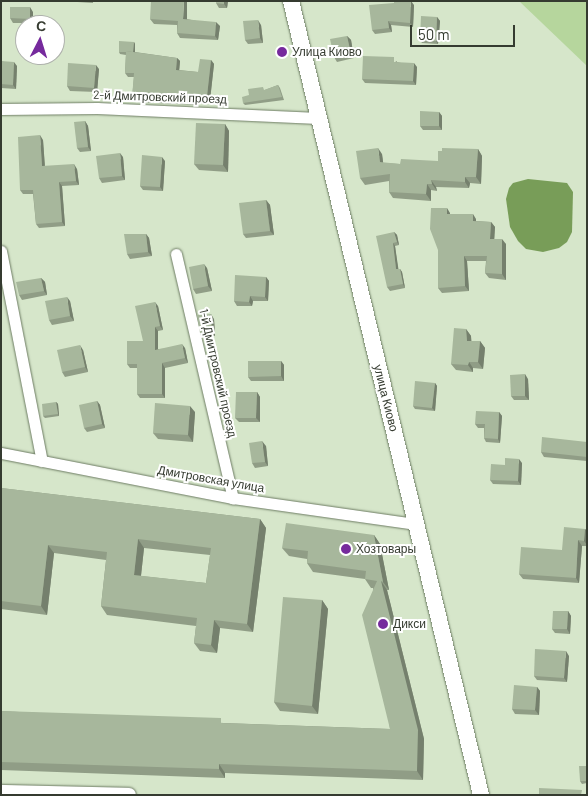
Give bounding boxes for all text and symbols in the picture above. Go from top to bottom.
north arrow [15,15,65,65]
scale bar [413,15,518,47]
text: С [35,17,47,34]
text: 50 m [418,25,450,43]
place label: Улица Киово [292,45,362,59]
marker: Улица Киово [276,46,288,58]
street label: 2-й Дмитровский проезд [93,87,227,107]
street label: 1-й Дмитровский проезд [196,307,240,439]
street label: улица Киово [371,363,401,433]
street label: Дмитровская улица [156,463,266,495]
place label: Хозтовары [356,542,416,556]
marker: Хозтовары [340,543,352,555]
place label: Дикси [393,617,426,631]
marker: Дикси [377,618,389,630]

